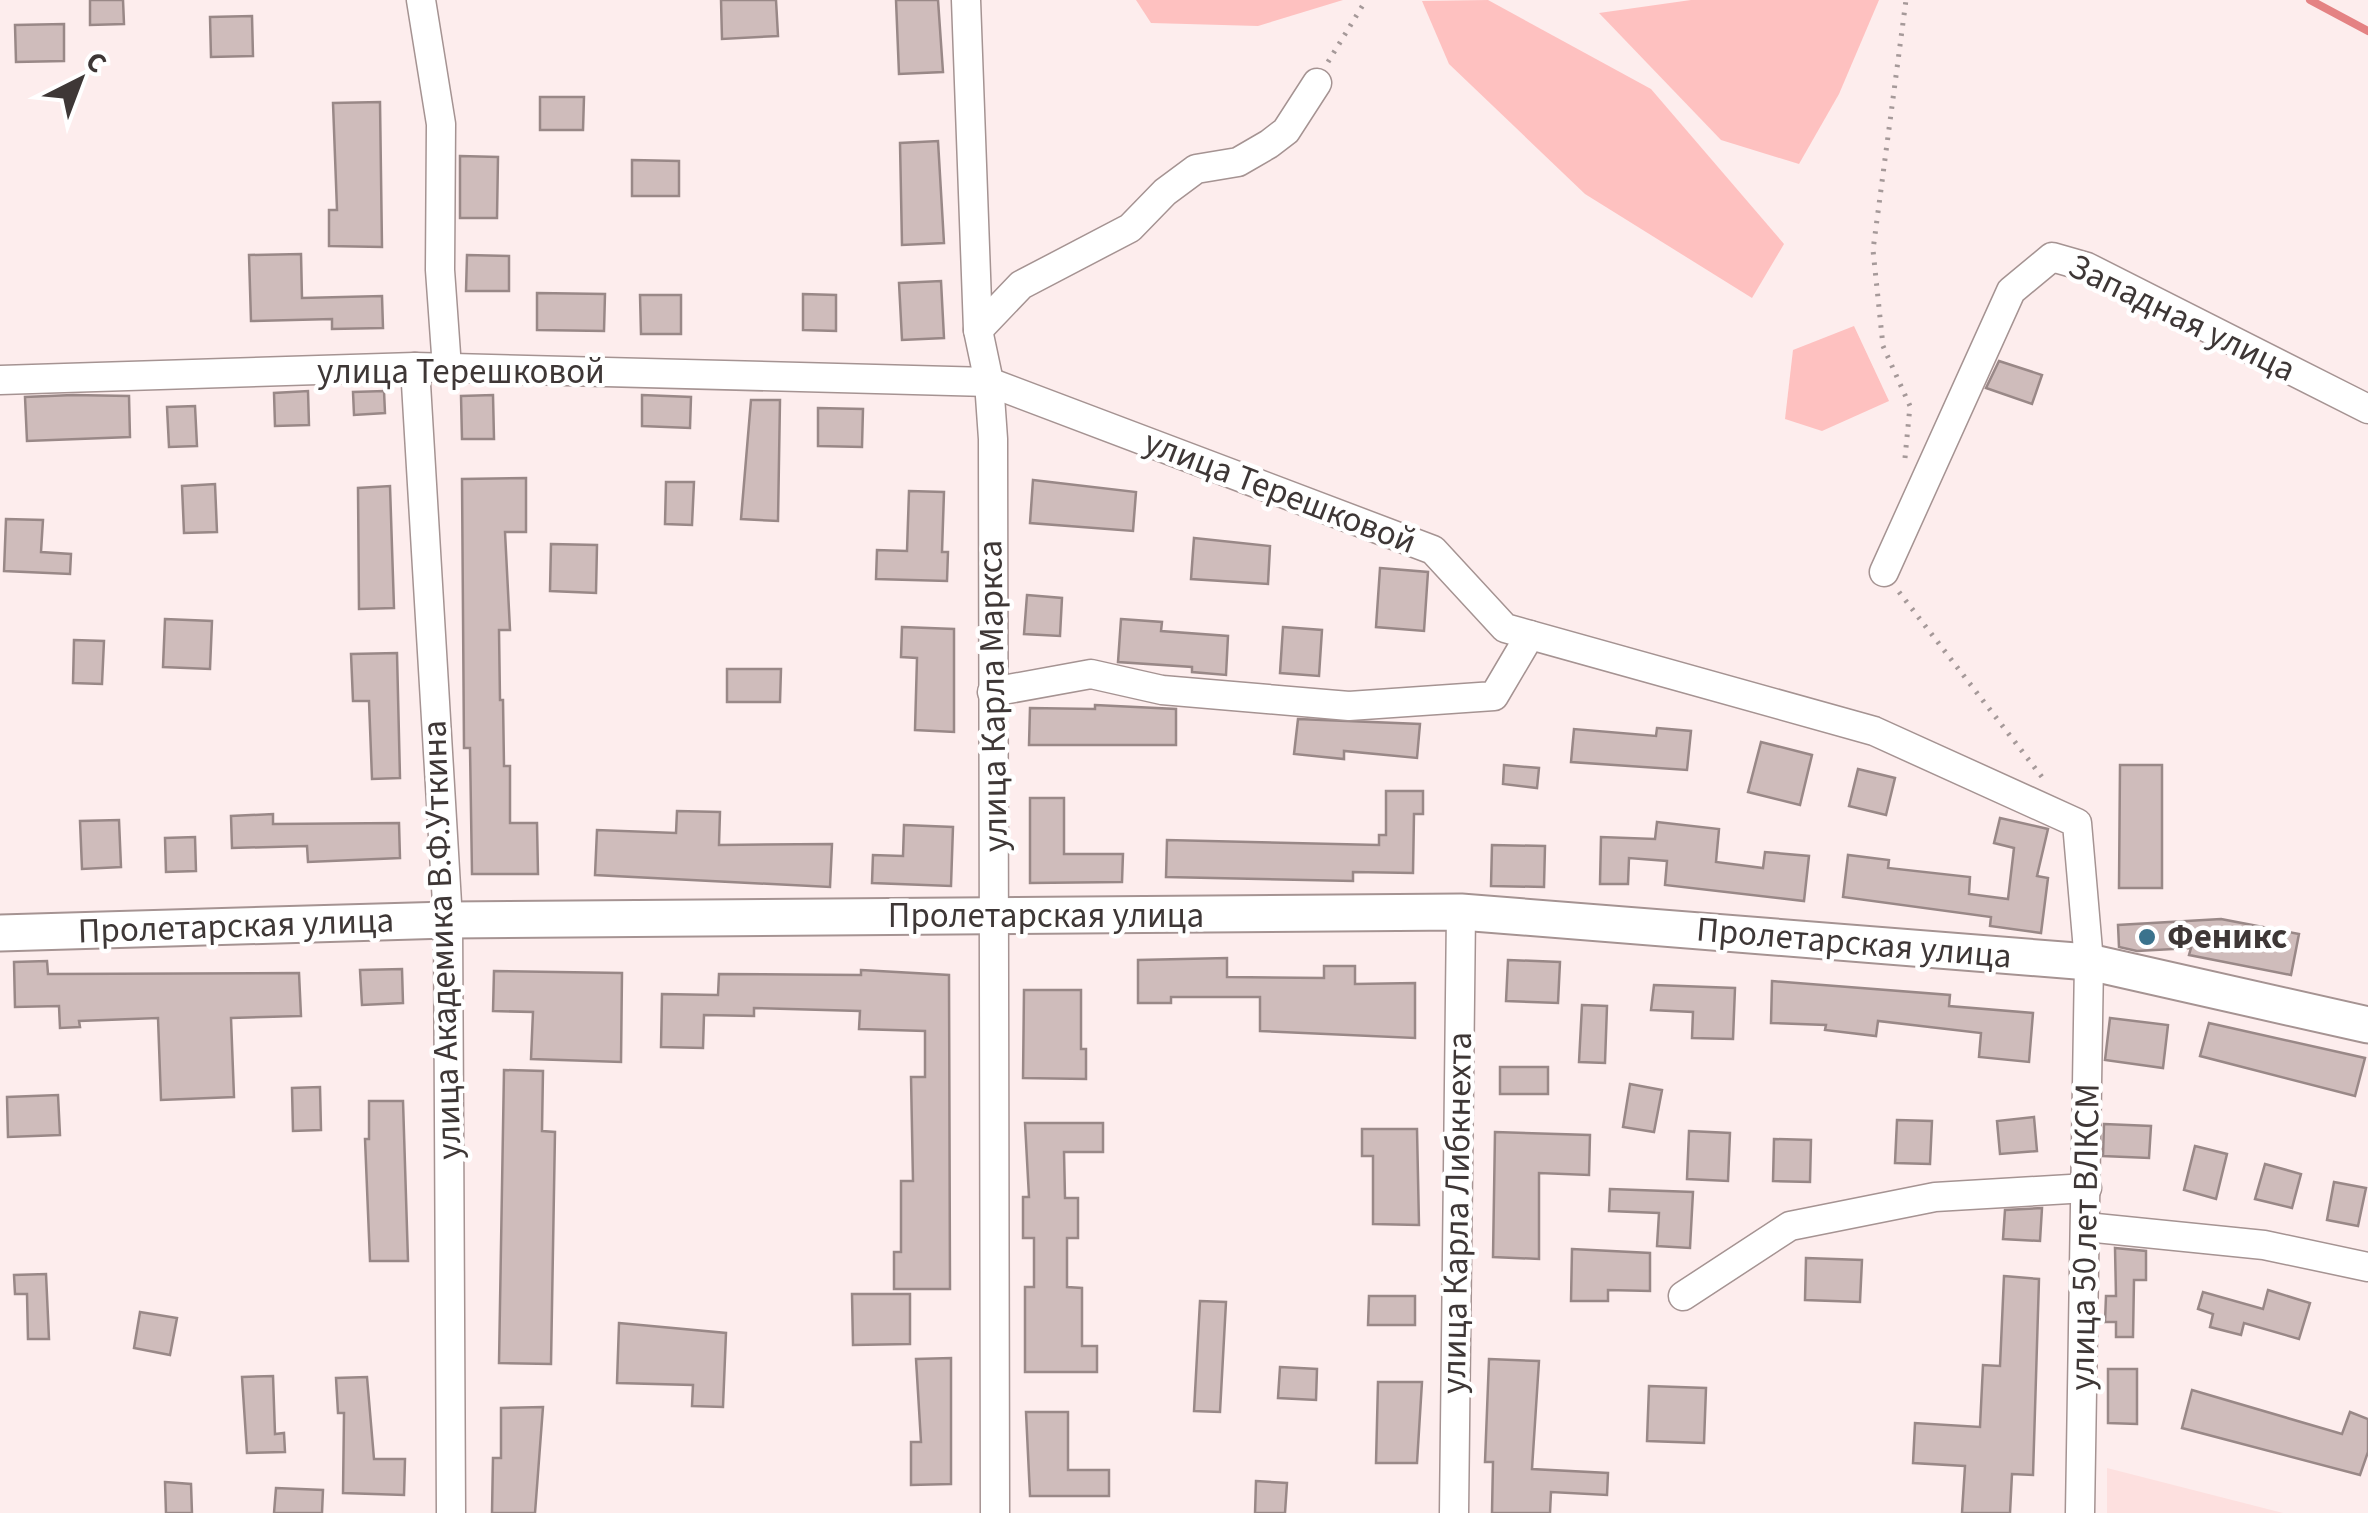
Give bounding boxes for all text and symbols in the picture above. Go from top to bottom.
north arrow [30,30,130,130]
text: С [77,42,115,82]
street label: Западная улица [2060,241,2304,395]
street label: улица Терешковой [317,347,605,397]
street label: улица Терешковой [1137,417,1423,567]
street label: улица Карла Маркса [965,540,1021,852]
street label: улица Академика В.Ф.Уткина [409,719,475,1161]
street label: Пролетарская улица [888,891,1204,941]
street label: Пролетарская улица [77,895,395,957]
street label: Пролетарская улица [1694,904,2014,982]
place label: Феникс [2167,912,2287,962]
marker: Феникс [2136,926,2158,948]
street label: улица Карла Либкнехта [1429,1032,1485,1394]
street label: улица 50 лет ВЛКСМ [2057,1083,2113,1391]

